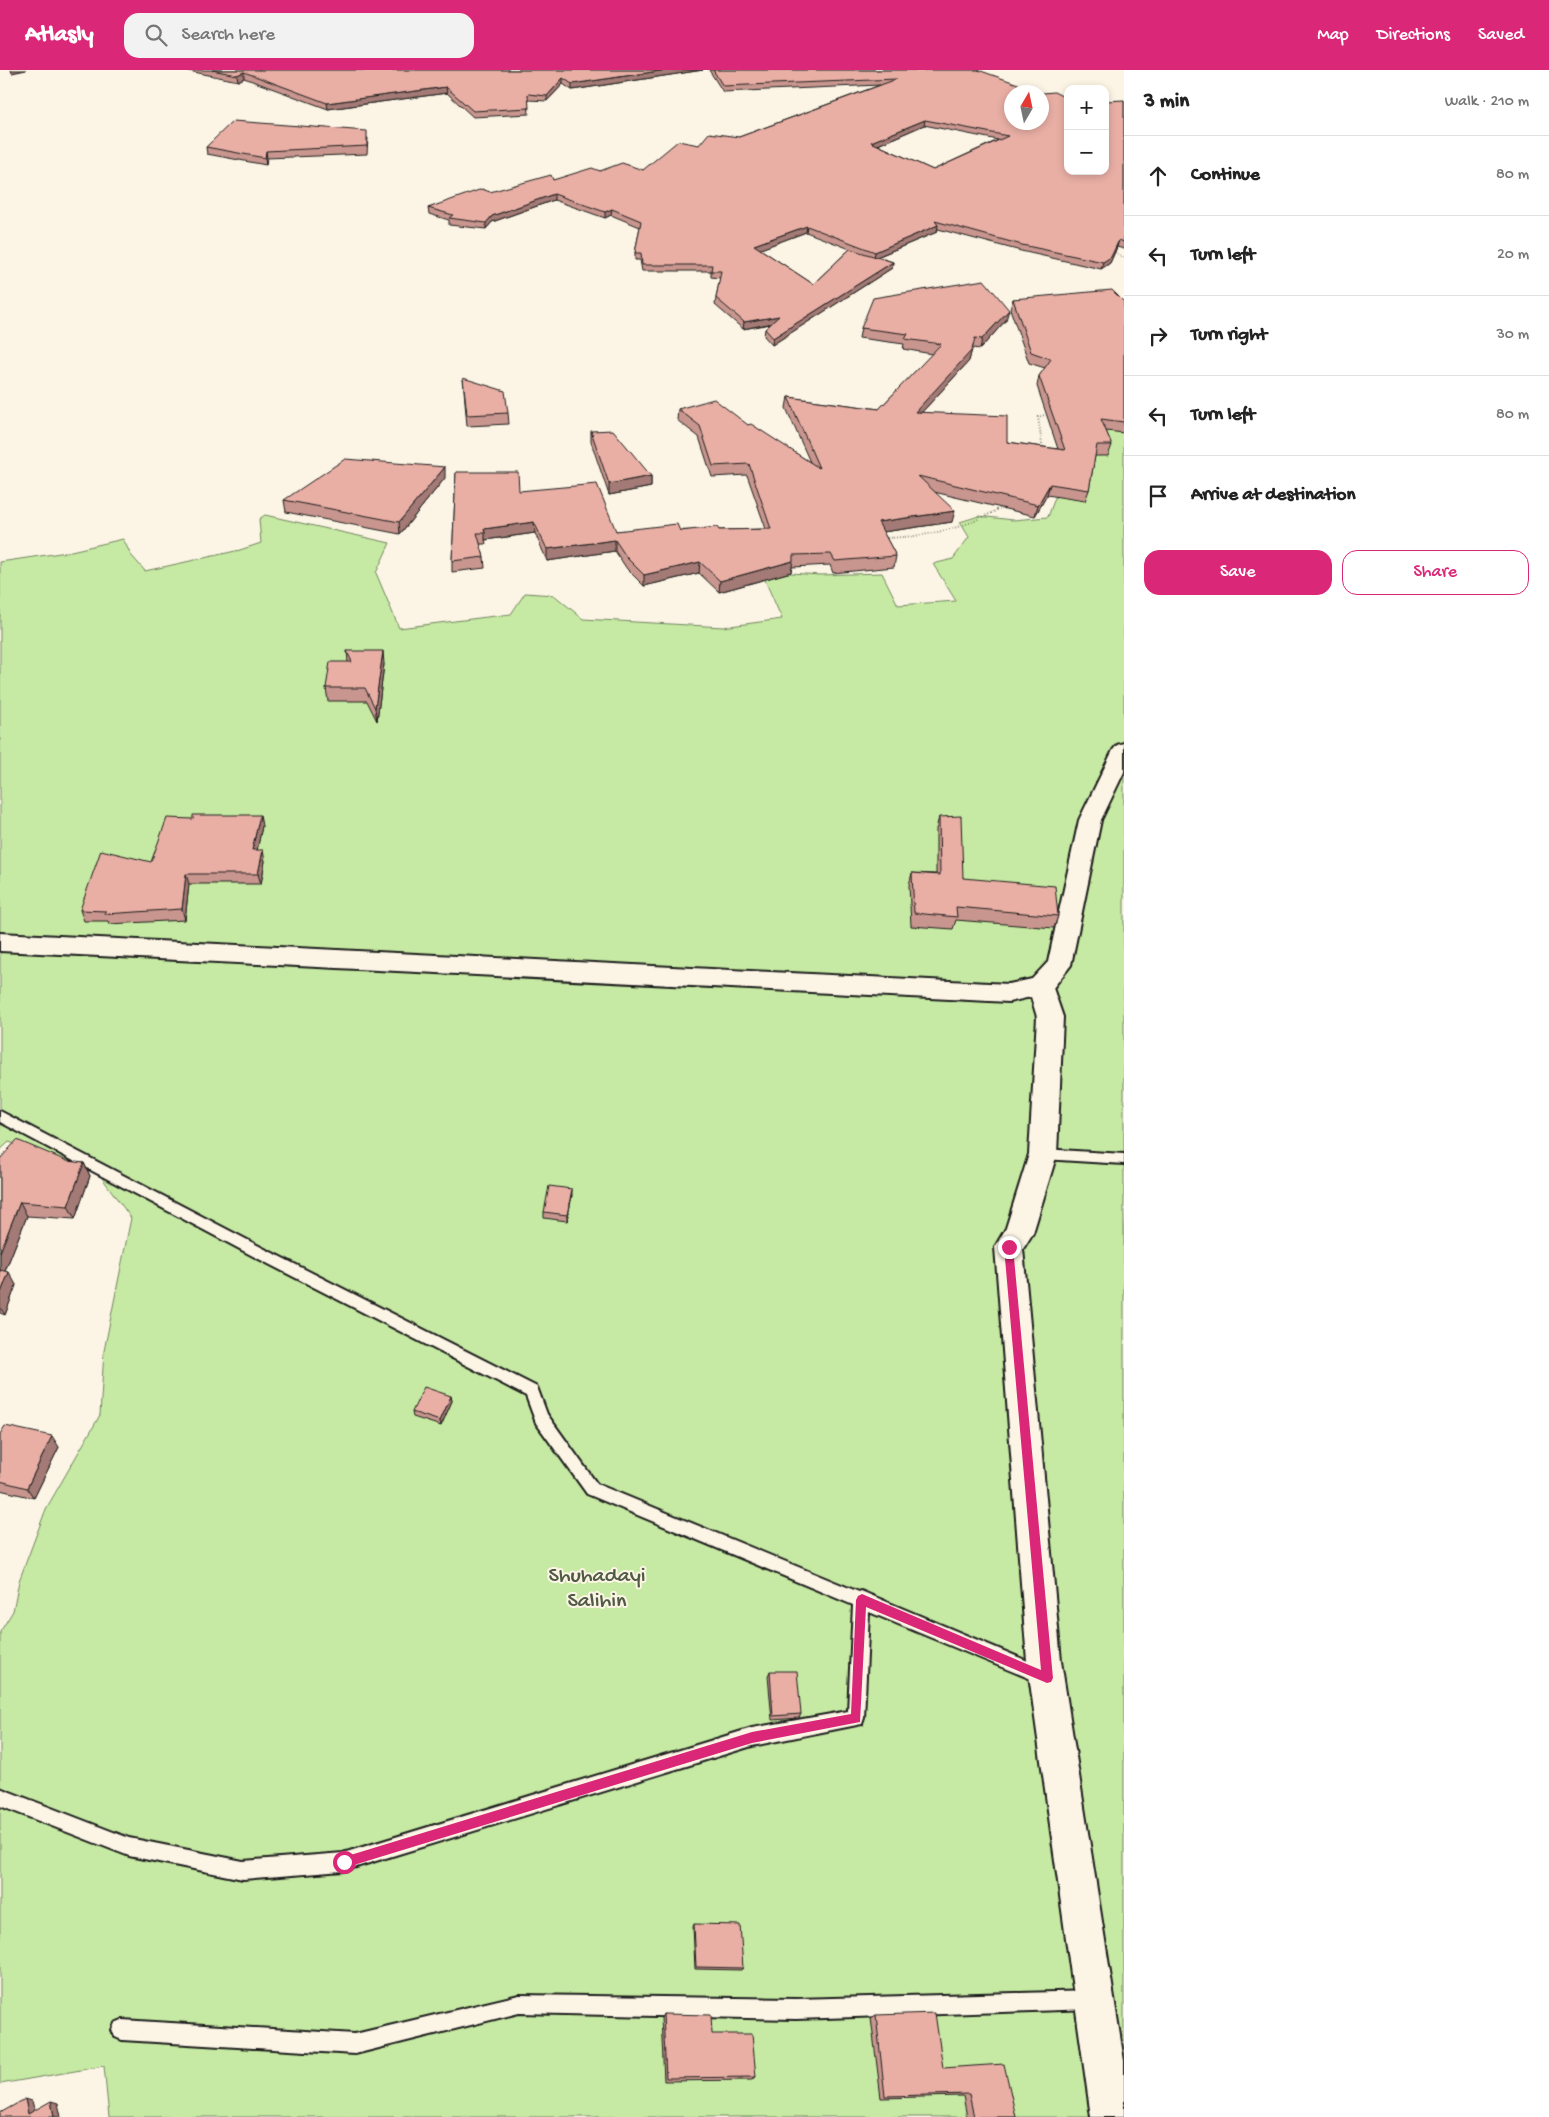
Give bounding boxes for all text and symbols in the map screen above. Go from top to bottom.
search box [124,13,474,58]
text: Atlasly [25,21,94,50]
icon: search [142,21,170,49]
text: Search here [182,24,275,47]
text: Map [1317,25,1349,46]
text: Directions [1377,25,1450,46]
text: Saved [1478,25,1524,46]
north arrow [1004,85,1049,130]
map controls [1064,85,1109,175]
button: + [1064,85,1109,130]
text: 3 min [1144,90,1189,115]
text: Walk · 210 m [1445,93,1529,112]
button: − [1064,130,1109,175]
icon: ahead [1144,162,1172,190]
text: Continue [1191,164,1260,187]
text: 80 m [1496,166,1529,185]
icon: left [1144,242,1172,270]
text: Turn left [1191,244,1255,267]
text: 20 m [1497,246,1529,265]
icon: right [1144,322,1172,350]
text: Turn right [1191,324,1267,347]
text: 30 m [1496,326,1529,345]
icon: left [1144,402,1172,430]
text: Turn left [1191,404,1255,427]
text: 80 m [1496,406,1529,425]
icon: arrive [1144,482,1172,510]
text: Arrive at destination [1191,484,1355,507]
button: Save [1144,550,1332,595]
button: Share [1342,550,1529,595]
route end [998,1236,1021,1259]
park label: Shuhadayi Salihin [548,1564,646,1615]
route start [333,1851,356,1874]

